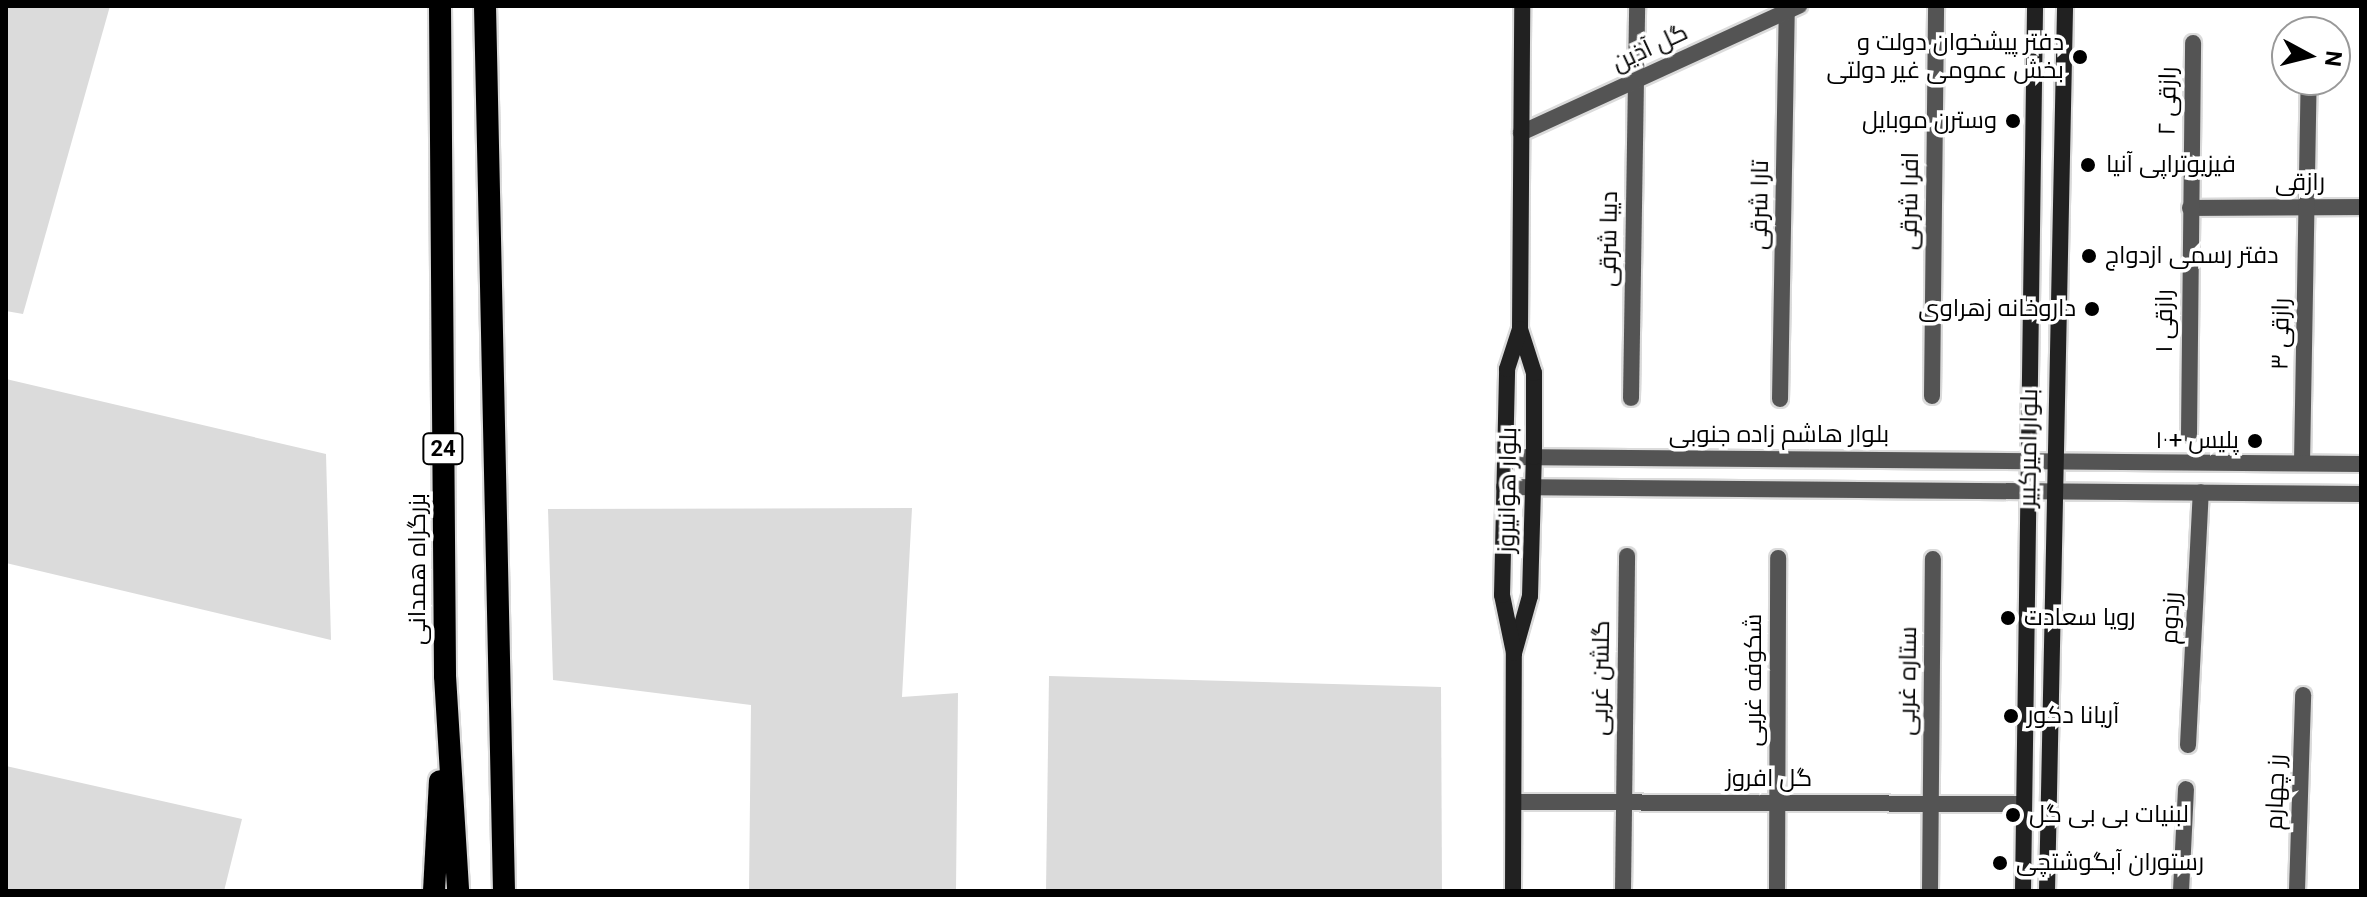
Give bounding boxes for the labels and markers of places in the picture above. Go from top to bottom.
place label: دفتر پیشخوان دولت و بخش عمومی غیر دولتی [1826,29,2064,85]
marker: دفتر پیشخوان دولت و بخش عمومی غیر دولتی [2071,48,2089,66]
place label: وسترن موبایل [1862,107,1997,135]
marker: وسترن موبایل [2004,112,2022,130]
place label: فیزیوتراپی آنیا [2106,151,2236,179]
marker: فیزیوتراپی آنیا [2077,154,2099,176]
place label: دفتر رسمی ازدواج [2105,242,2279,270]
marker: دفتر رسمی ازدواج [2080,247,2098,265]
place label: داروخانه زهراوی [1918,295,2076,323]
marker: داروخانه زهراوی [2083,300,2101,318]
place label: پلیس +۱۰ [2155,427,2239,455]
marker: پلیس +۱۰ [2246,432,2264,450]
place label: رویا سعادت [2024,604,2136,632]
marker: رویا سعادت [1999,609,2017,627]
place label: آریانا دکور [2027,702,2119,730]
marker: آریانا دکور [2002,707,2020,725]
place label: لبنیات بی بی گل [2029,801,2189,829]
marker: لبنیات بی بی گل [2004,806,2022,824]
place label: رستوران آبگوشتچی [2016,849,2204,877]
marker: رستوران آبگوشتچی [1991,854,2009,872]

